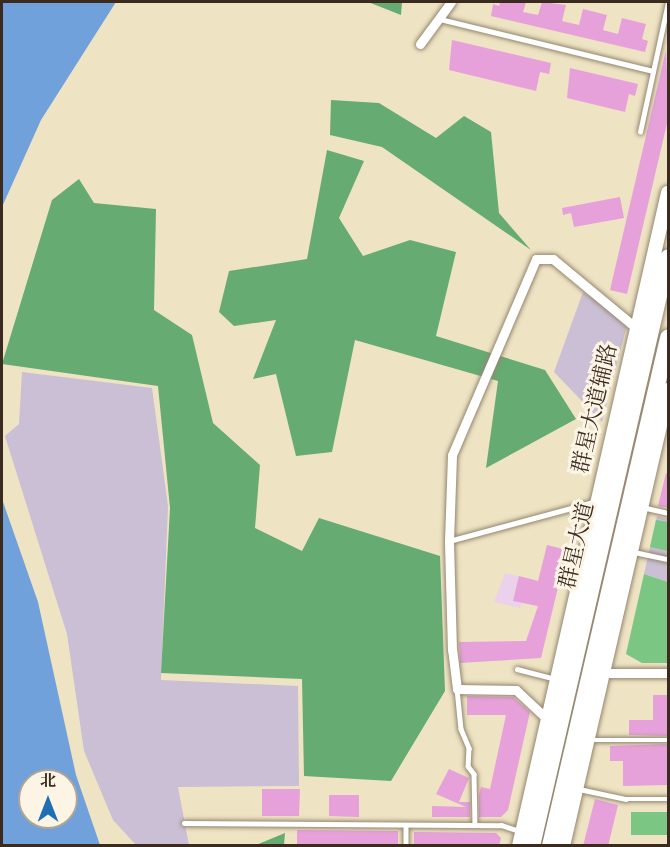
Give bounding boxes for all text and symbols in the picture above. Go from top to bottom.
street label: 群星大道辅路 [569,342,625,476]
street label: 群星大道 [556,500,602,592]
north arrow [18,769,78,829]
text: 北 [40,771,56,794]

